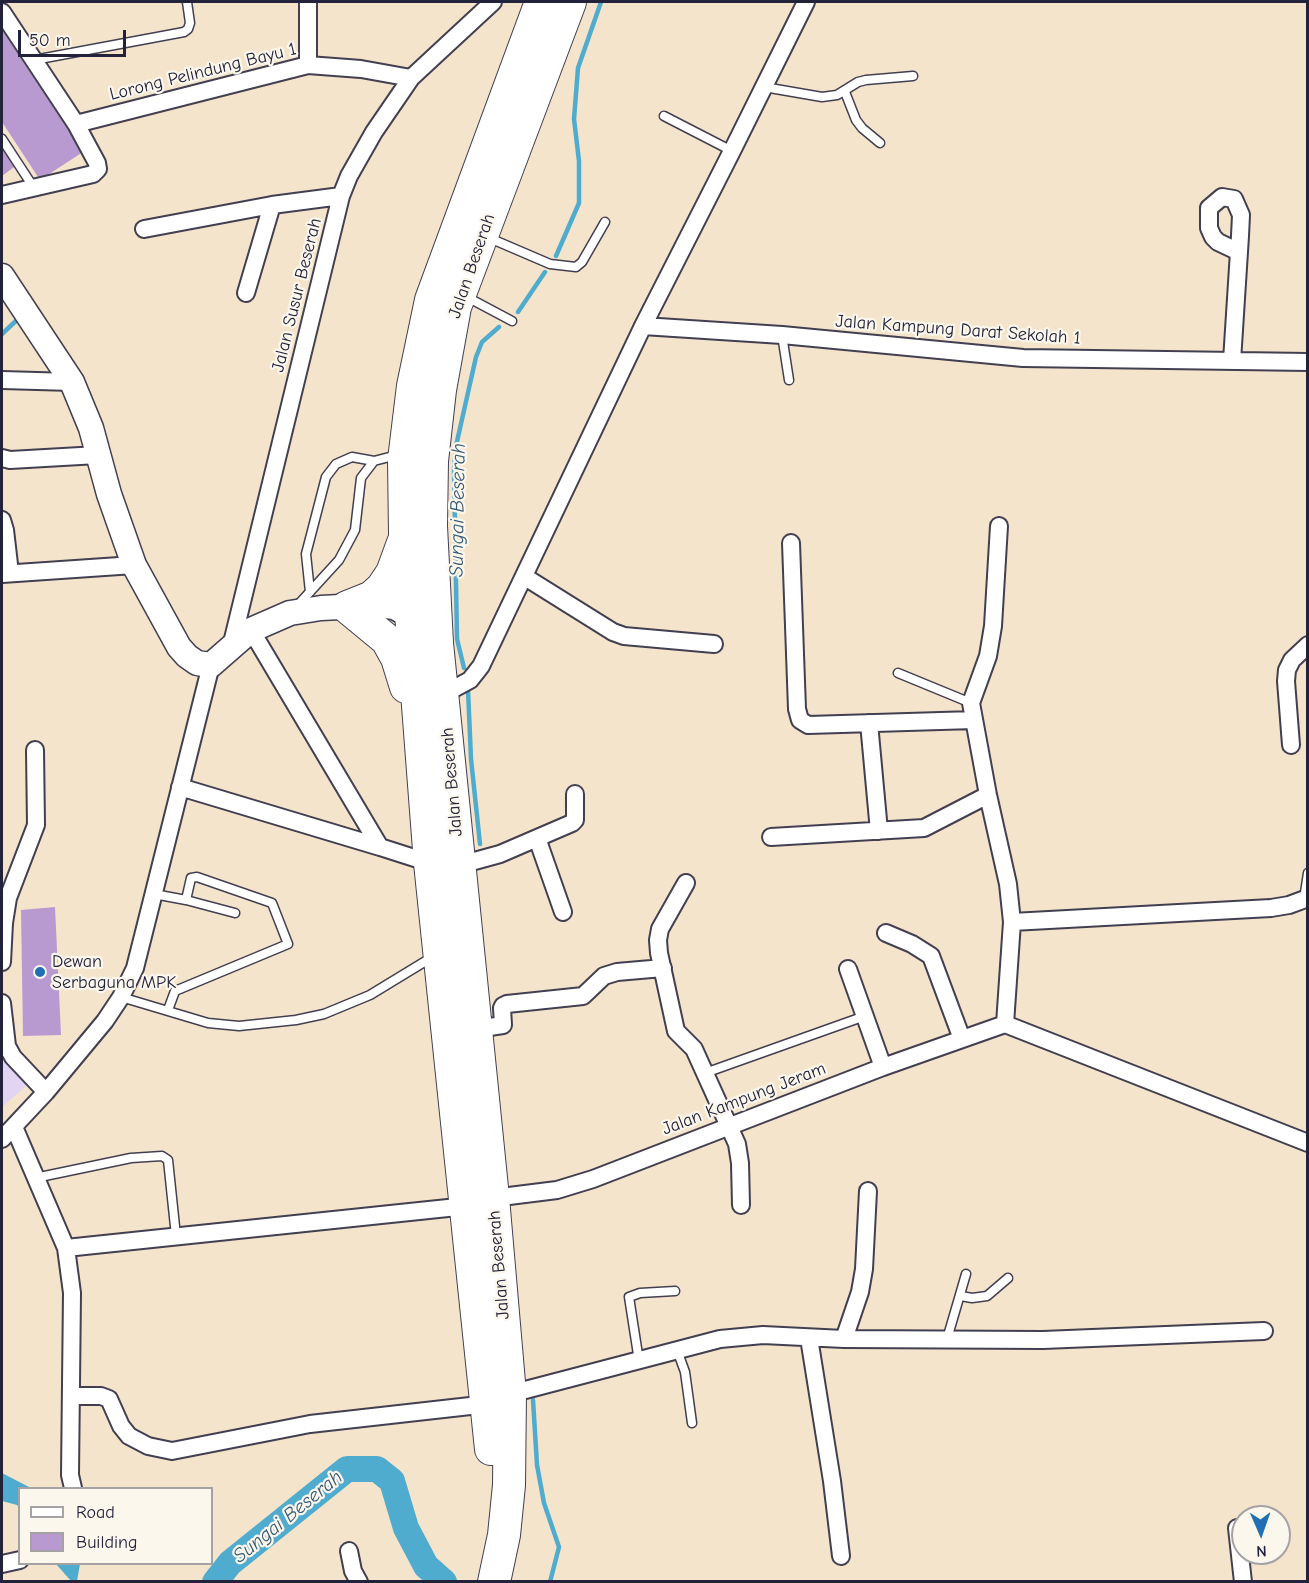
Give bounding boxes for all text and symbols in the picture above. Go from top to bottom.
scale bar [21,18,129,56]
text: 50 m [29,30,71,51]
street label: Lorong Pelindung Bayu 1 [107,38,299,106]
street label: Jalan Beserah [444,211,500,321]
street label: Jalan Susur Beserah [267,216,327,374]
street label: Jalan Kampung Darat Sekolah 1 [835,311,1081,349]
water label: Sungai Beserah [445,443,471,577]
street label: Jalan Beserah [436,727,468,837]
place label: Dewan Serbaguna MPK [52,951,176,994]
marker: Dewan Serbaguna MPK [33,965,47,979]
street label: Jalan Kampung Jeram [659,1058,829,1140]
street label: Jalan Beserah [483,1210,515,1320]
water label: Sungai Beserah [229,1466,347,1568]
legend [18,1487,213,1565]
text: Road [76,1502,115,1523]
north arrow [1231,1505,1291,1565]
text: Building [76,1532,138,1553]
text: N [1256,1542,1267,1560]

